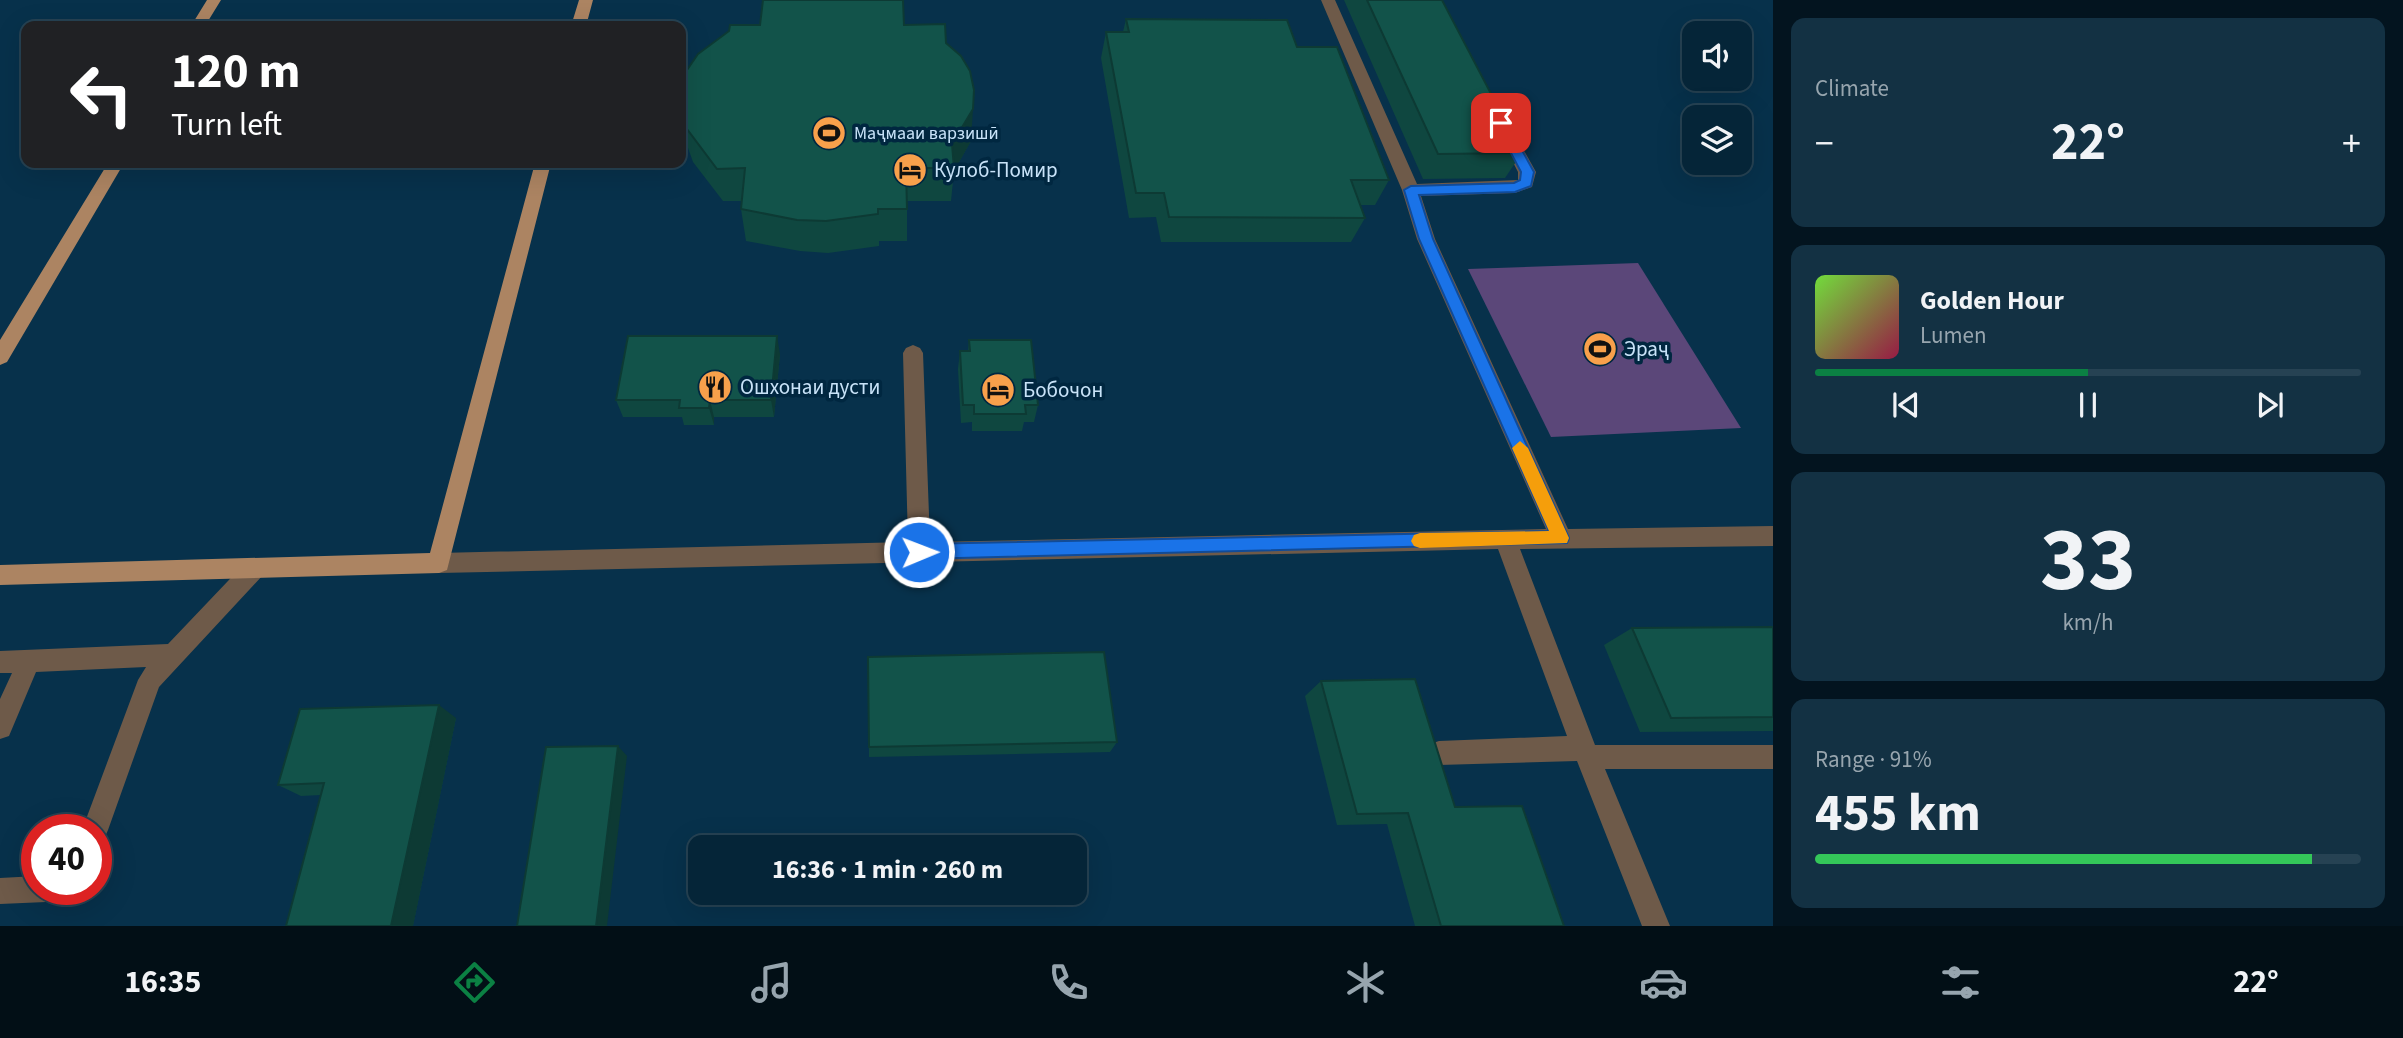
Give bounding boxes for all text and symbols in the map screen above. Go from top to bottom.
map controls [1682,21,1752,175]
button: sound [1682,21,1752,91]
text: 120 m [171,37,300,107]
icon: left [56,49,147,140]
text: Climate [1815,72,1889,105]
pin [1471,93,1531,153]
text: Turn left [171,102,282,148]
icon: arrive [1482,104,1520,142]
button: layers [1682,105,1752,175]
text: 22° [2051,106,2125,180]
sports icon: Маҷмааи варзишӣ [810,114,848,152]
text: − [1815,117,1834,171]
text: + [2342,117,2361,171]
place label: Маҷмааи варзишӣ [854,121,999,146]
hotel icon: Кулоб-Помир [891,151,929,189]
place label: Кулоб-Помир [934,155,1058,185]
text: Golden Hour [1920,282,2064,319]
text: Lumen [1920,319,1987,352]
sports icon: Эраҷ [1581,330,1619,368]
place label: Эраҷ [1624,334,1669,364]
restaurant icon: Ошхонаи дусти [696,368,734,406]
hotel icon: Бобочон [979,371,1017,409]
place label: Ошхонаи дусти [740,372,880,402]
place label: Бобочон [1023,375,1103,405]
icon: previous [1887,386,1925,424]
icon: pause [2069,386,2107,424]
icon: next [2251,386,2289,424]
text: 33 [2040,496,2136,625]
position arrow [882,515,956,589]
text: km/h [2062,606,2114,639]
text: Range · 91% [1815,743,1932,776]
text: 455 km [1815,777,1981,851]
speed limit sign: 40 [21,814,112,905]
text: 16:36 · 1 min · 260 m [772,851,1003,888]
icon: directions [450,958,499,1007]
icon: music [747,958,796,1007]
icon: phone [1044,958,1093,1007]
icon: climate [1341,958,1390,1007]
icon: car [1639,958,1688,1007]
icon: filters [1936,958,1985,1007]
text: 16:35 [124,959,201,1005]
text: 22° [2233,959,2279,1005]

